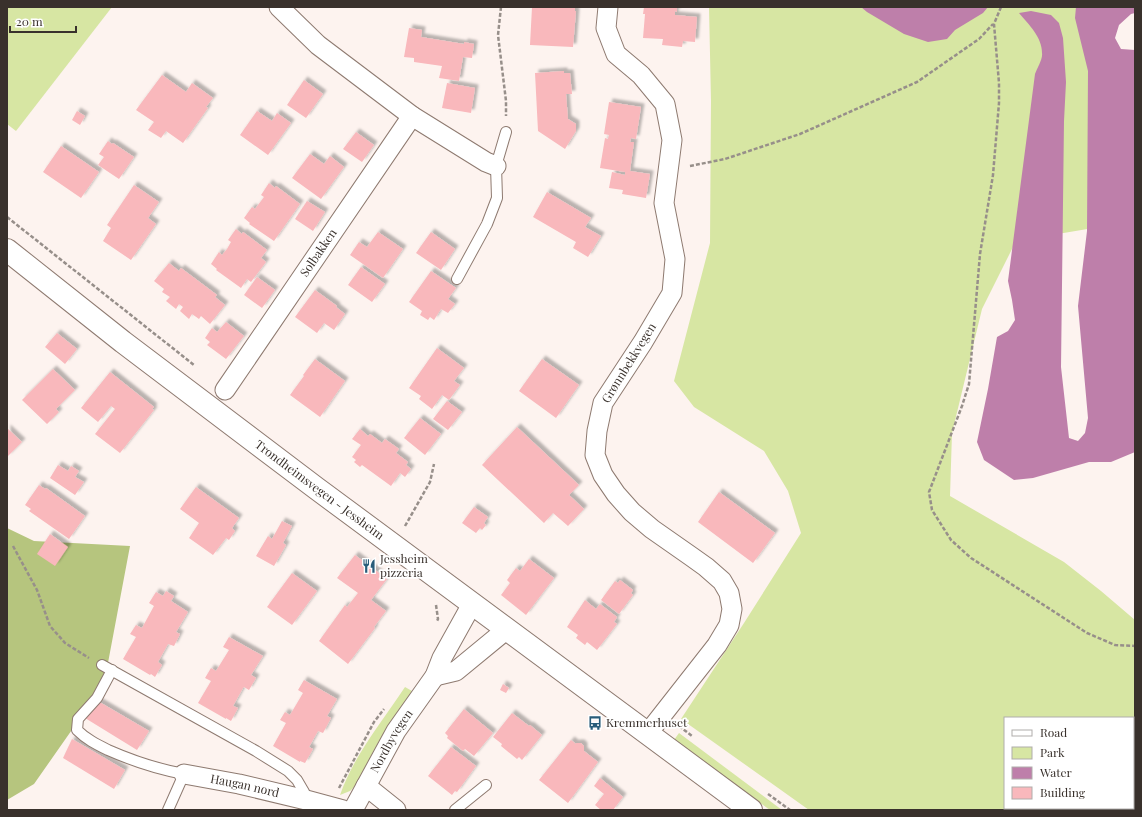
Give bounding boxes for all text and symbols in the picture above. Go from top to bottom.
scale bar [10,8,76,34]
text: 20 m [16,13,43,29]
street label: Solbakken [296,225,340,280]
street label: Grønnbekkvegen [597,319,659,405]
street label: Trondheimsvegen - Jessheim [252,436,388,543]
place label: Jessheim pizzeria [379,550,428,580]
restaurant icon: Jessheim pizzeria [361,558,377,574]
street label: Nordbyvegen [366,706,416,775]
place label: Kremmerhuset [606,714,688,730]
bus stop icon: Kremmerhuset [587,715,603,731]
legend [1004,717,1134,809]
text: Road [1040,724,1067,740]
text: Park [1040,744,1065,760]
text: Water [1039,764,1073,780]
street label: Haugan nord [209,770,281,800]
text: Building [1040,784,1086,800]

